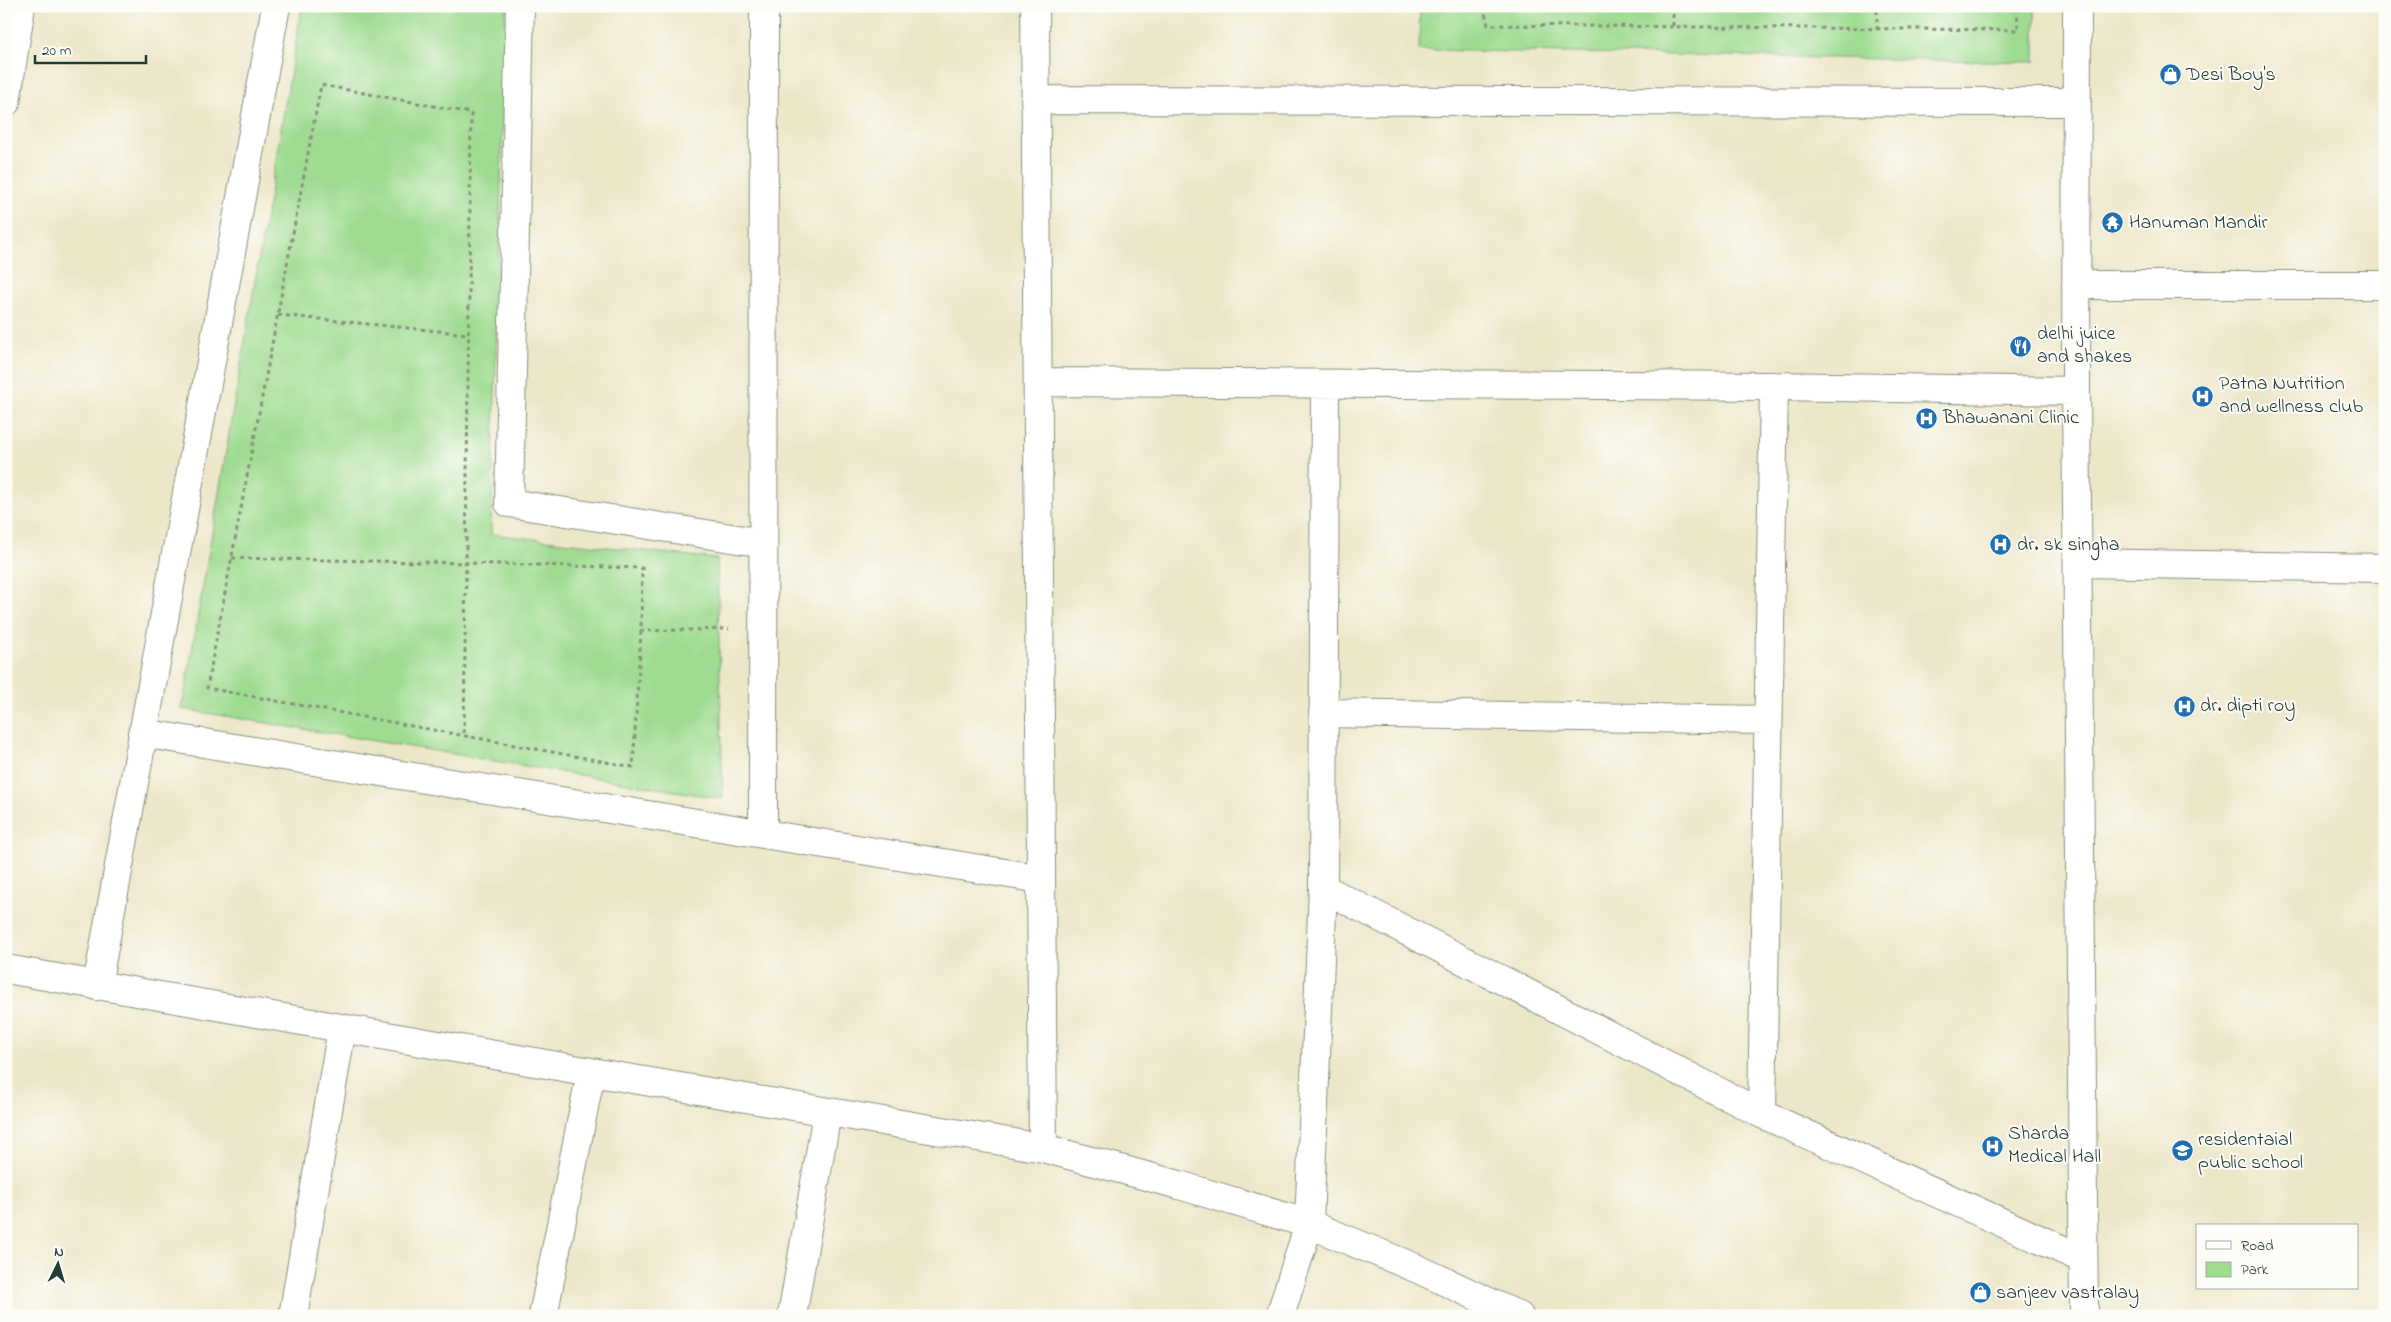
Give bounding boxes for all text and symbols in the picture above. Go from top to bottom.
scale bar [35,32,146,64]
text: 20 m [42,40,72,62]
place label: Desi Boy's [2185,61,2276,90]
shop icon: Desi Boy's [2158,63,2182,87]
place label: Hanuman Mandir [2129,209,2268,238]
temple icon: Hanuman Mandir [2101,211,2125,235]
place label: delhi juice and shakes [2037,320,2132,372]
restaurant icon: delhi juice and shakes [2009,334,2033,358]
place label: Patna Nutrition and wellness club [2219,370,2364,422]
hospital icon: Patna Nutrition and wellness club [2191,384,2215,408]
place label: Bhawanani Clinic [1942,404,2079,433]
hospital icon: Bhawanani Clinic [1915,406,1939,430]
place label: dr. sk singha [2017,531,2120,561]
hospital icon: dr. sk singha [1989,533,2013,557]
place label: dr. dipti roy [2200,692,2295,721]
hospital icon: dr. dipti roy [2172,694,2196,718]
place label: Sharda Medical Hall [2008,1120,2101,1172]
place label: residentaial public school [2198,1126,2303,1178]
hospital icon: Sharda Medical Hall [1980,1134,2004,1158]
school or university icon: residentaial public school [2170,1139,2194,1163]
legend [2196,1224,2358,1290]
text: Road [2241,1235,2274,1257]
north arrow [32,1240,82,1290]
text: N [53,1242,65,1263]
text: Park [2241,1259,2269,1281]
place label: sanjeev vastralay [1996,1279,2139,1308]
shop icon: sanjeev vastralay [1968,1281,1992,1305]

